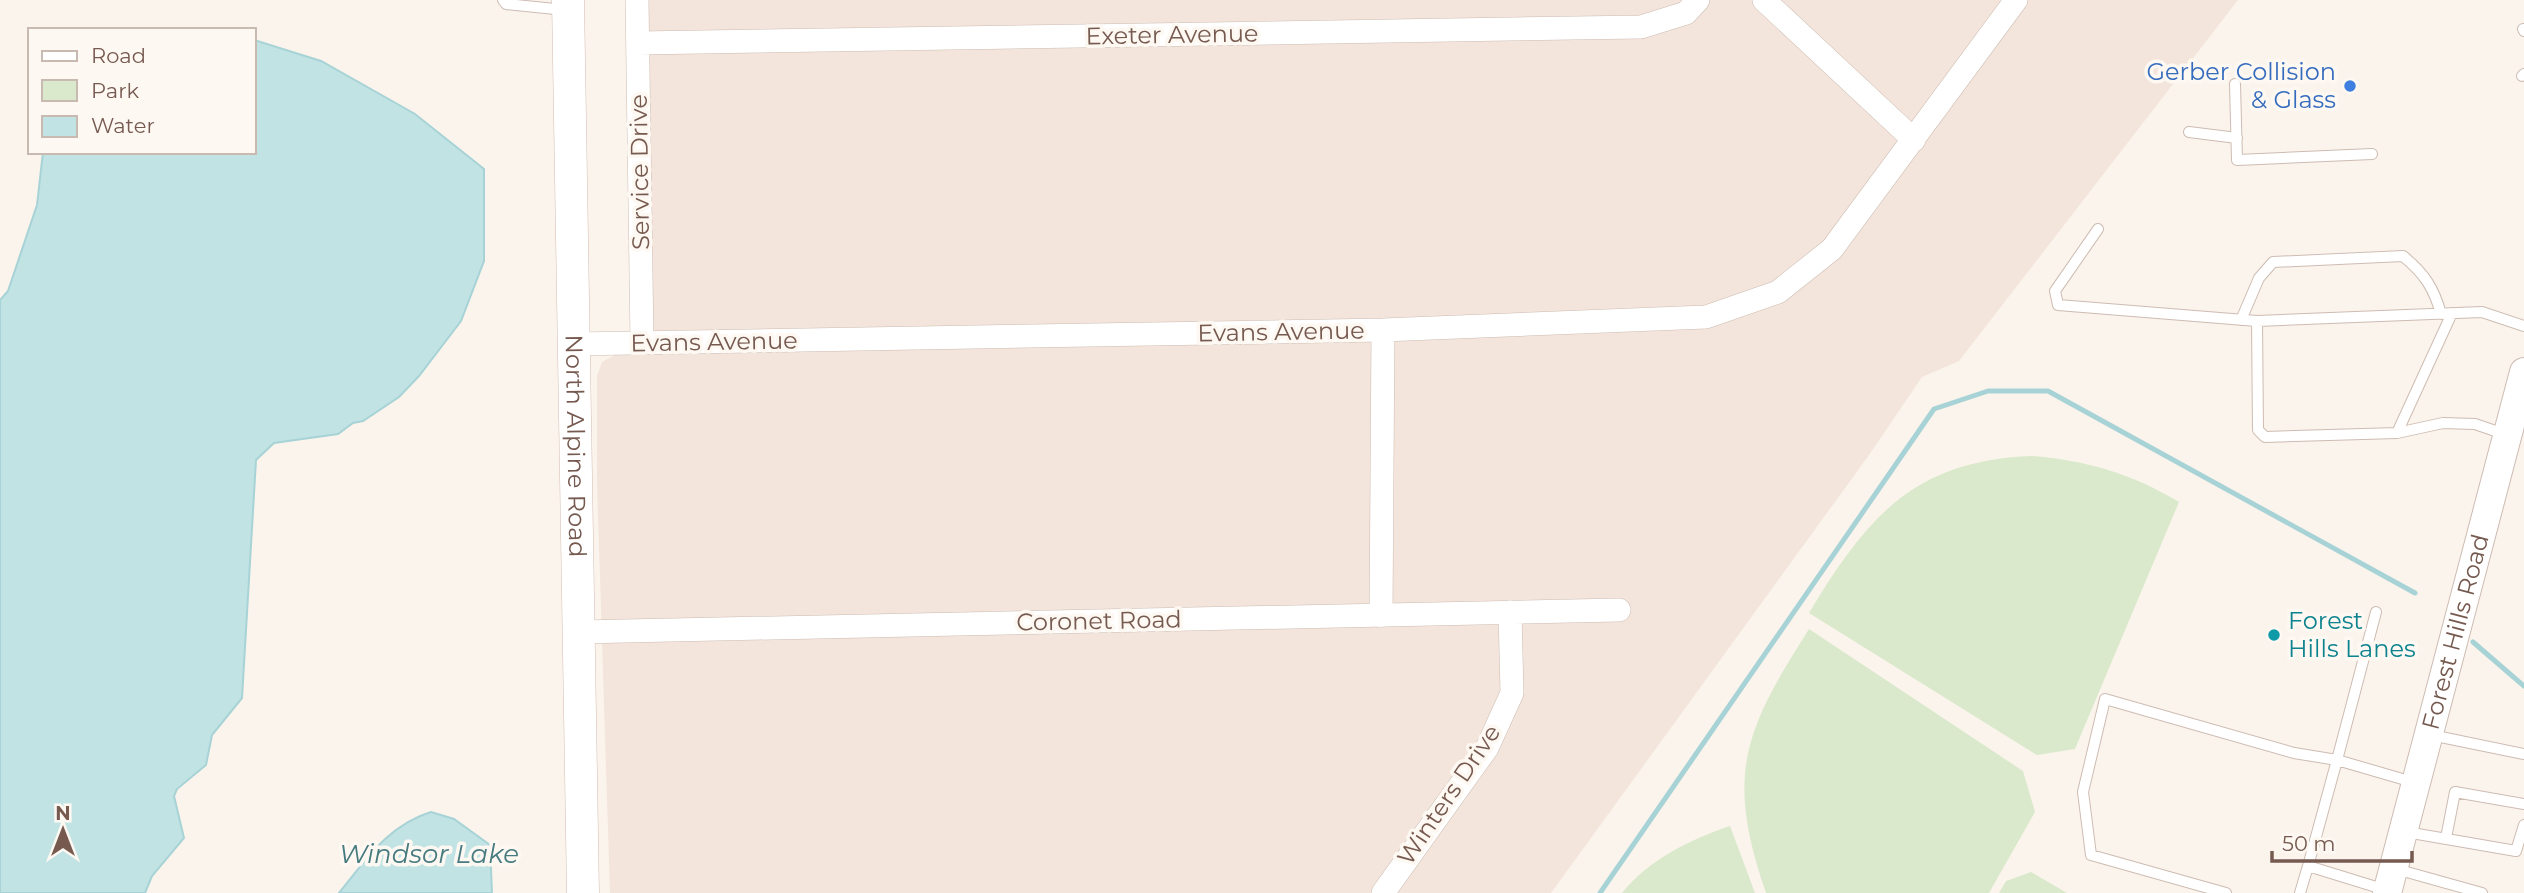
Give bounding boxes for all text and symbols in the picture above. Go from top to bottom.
street label: Exeter Avenue [1085,18,1259,51]
legend [28,28,256,154]
text: Road [91,43,146,68]
place label: Gerber Collision & Glass [2147,57,2336,114]
text: Park [91,78,139,103]
marker: Gerber Collision & Glass [2342,78,2358,94]
street label: Service Drive [624,94,655,250]
text: Water [91,113,155,138]
street label: Evans Avenue [1197,316,1365,347]
street label: Evans Avenue [630,326,798,357]
street label: North Alpine Road [560,334,592,558]
street label: Forest Hills Road [2416,531,2495,733]
street label: Coronet Road [1016,605,1182,636]
place label: Forest Hills Lanes [2288,606,2416,663]
marker: Forest Hills Lanes [2266,627,2282,643]
street label: Winters Drive [1391,719,1506,870]
north arrow [28,795,98,865]
text: N [55,802,71,825]
scale bar [2272,820,2412,864]
text: 50 m [2282,831,2336,856]
water label: Windsor Lake [339,838,519,870]

